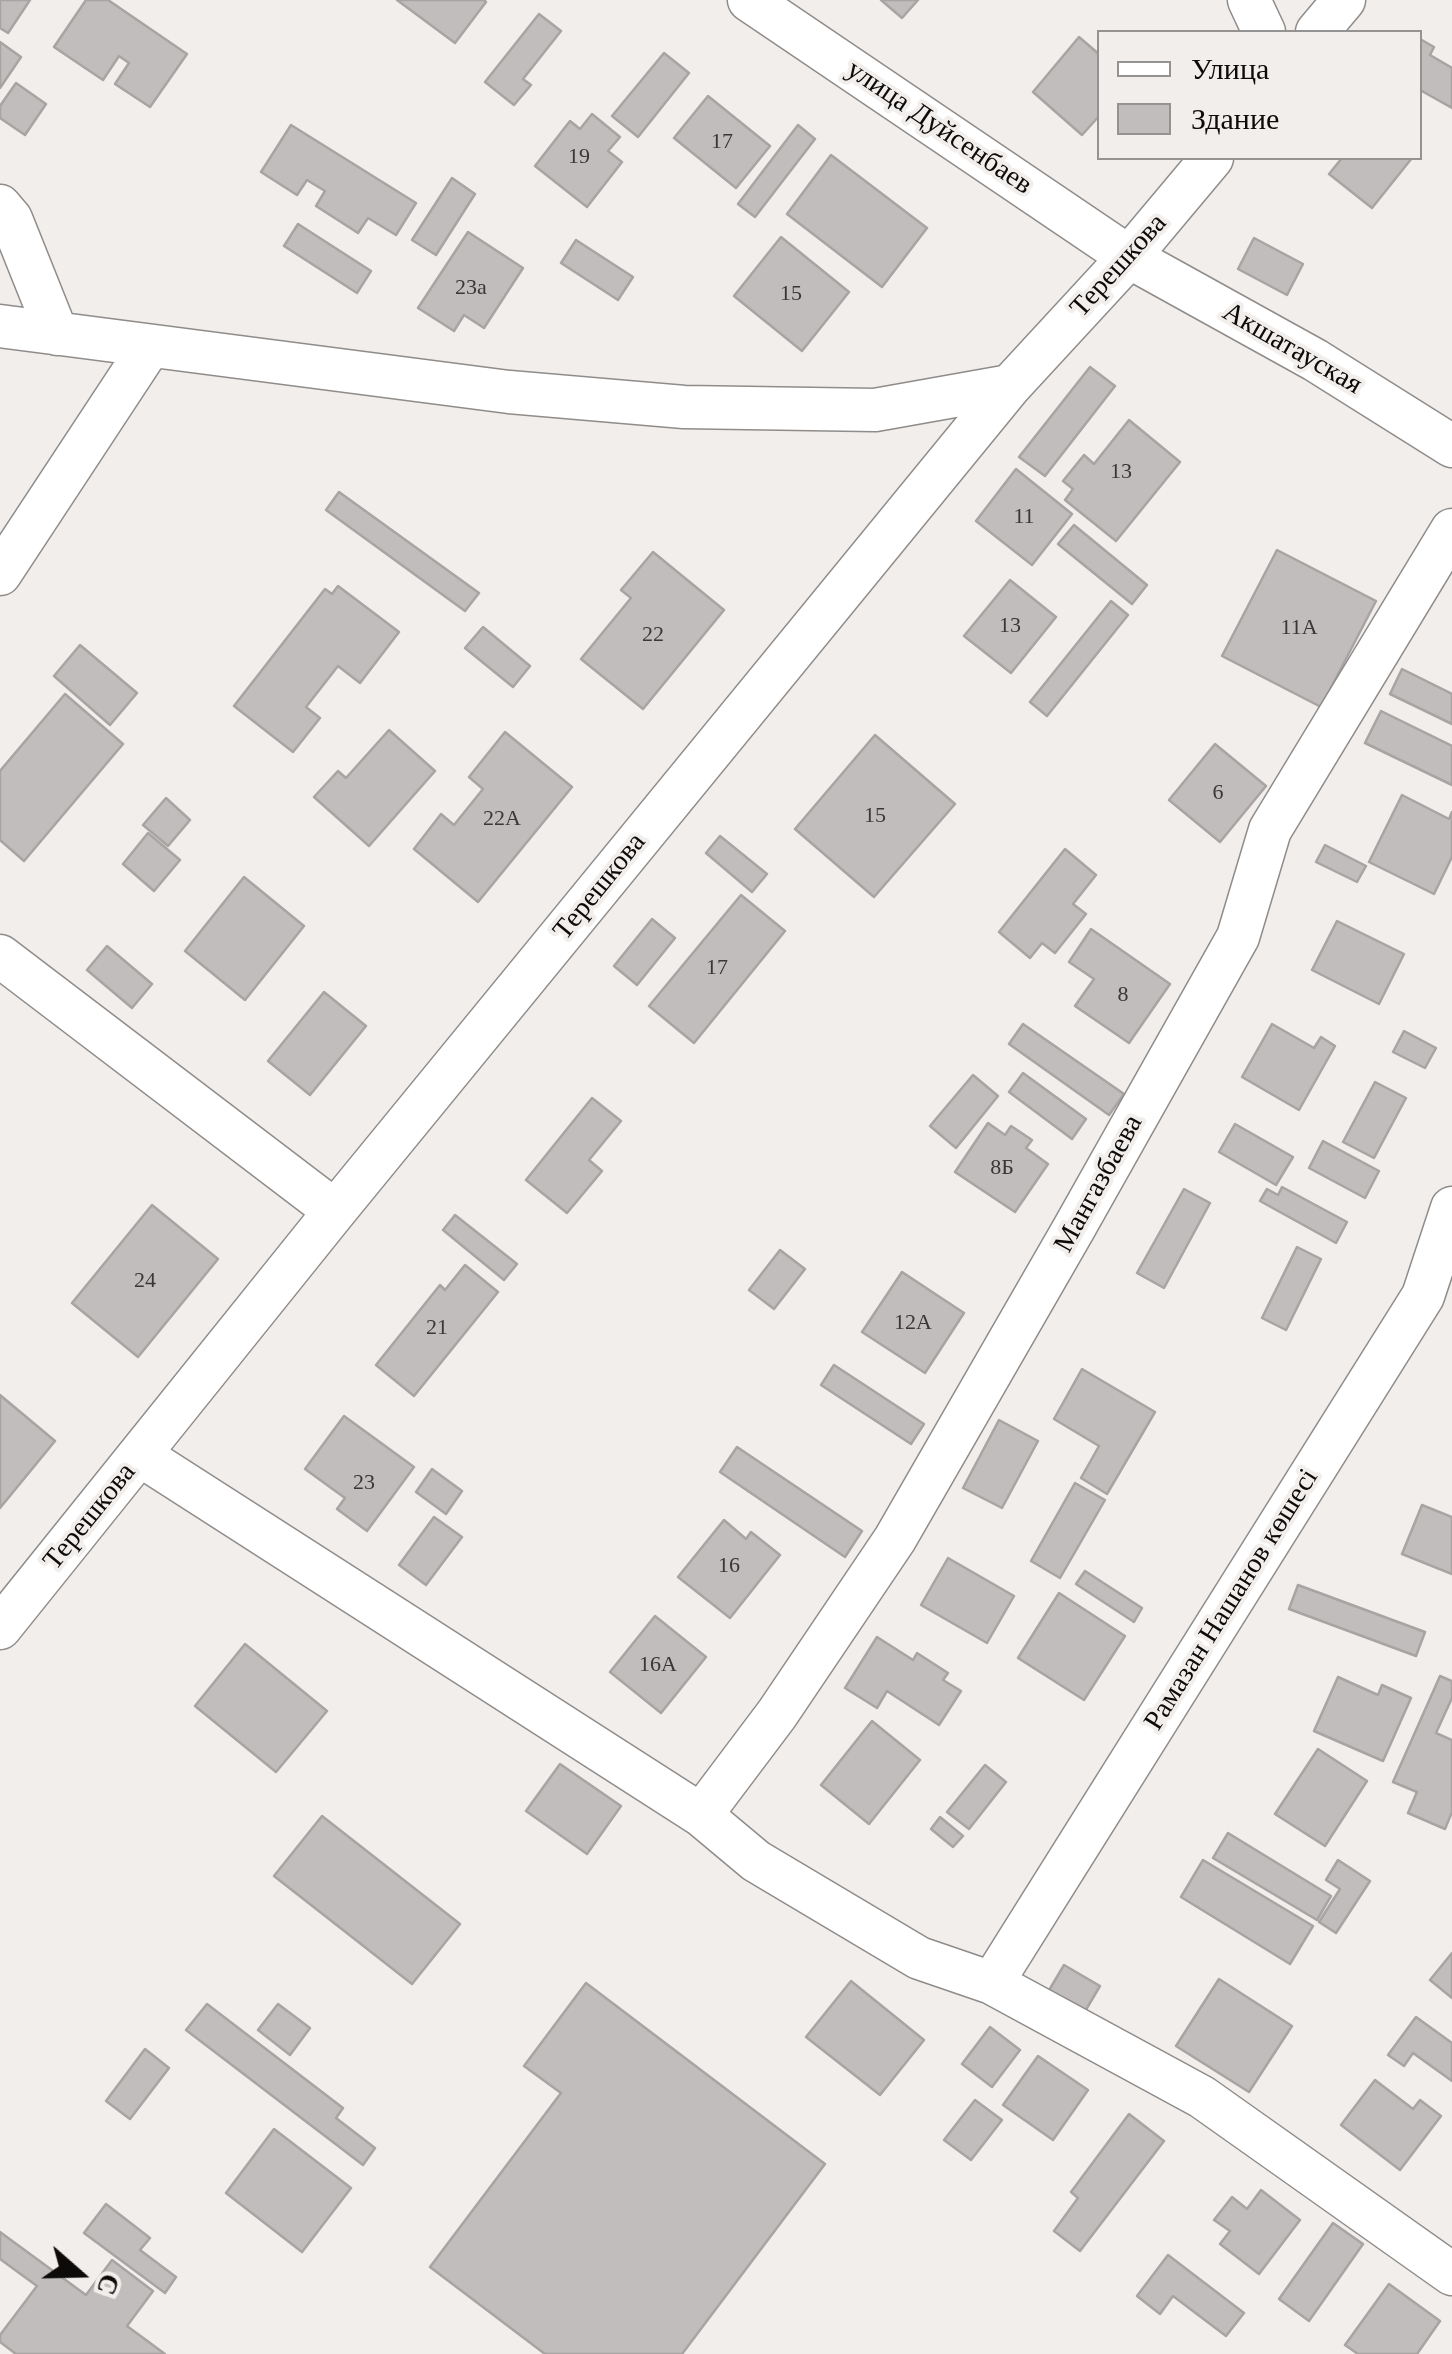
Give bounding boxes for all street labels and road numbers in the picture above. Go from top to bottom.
street label: улица Дуйсенбаев [840,53,1038,203]
street label: Терешкова [1064,207,1174,325]
street label: Акшатауская [1216,296,1368,402]
street label: Терешкова [547,827,653,947]
street label: Мангазбаева [1048,1110,1150,1258]
street label: Терешкова [37,1457,143,1577]
street label: Рамазан Нашанов көшесі [1138,1463,1326,1737]

